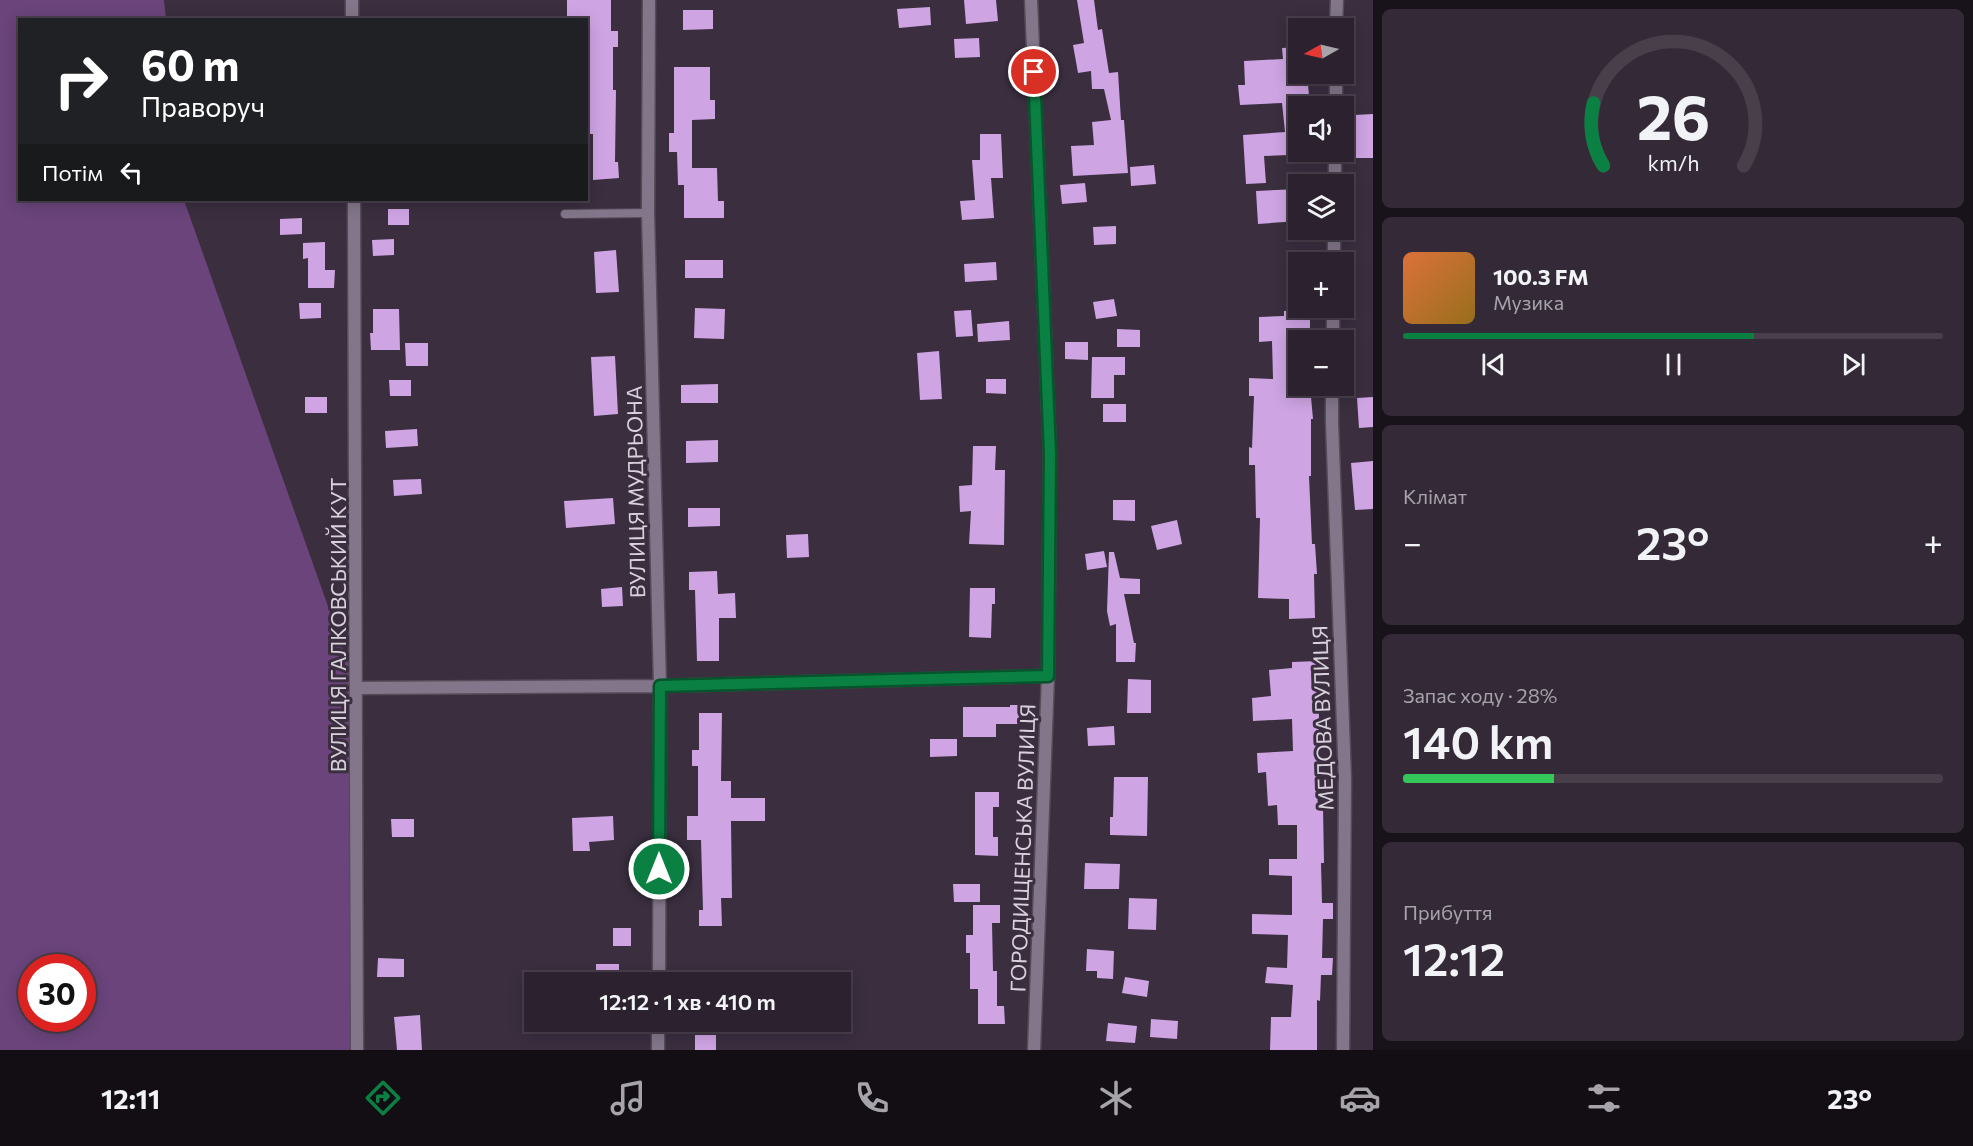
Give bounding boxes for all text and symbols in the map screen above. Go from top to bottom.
north arrow [1288,18,1354,84]
map controls [1288,18,1354,396]
text: 60 m [141,38,240,90]
icon: right [42,42,120,120]
pin [1008,46,1059,97]
icon: arrive [1017,55,1050,88]
text: 26 [1636,77,1710,153]
text: Праворуч [141,90,265,123]
button: sound [1288,96,1354,162]
text: km/h [1647,149,1699,175]
icon: left [115,156,148,189]
text: Потім [42,159,103,186]
button: layers [1288,174,1354,240]
button: + [1288,252,1354,318]
text: 100.3 FM [1493,263,1589,290]
text: Музика [1493,290,1564,314]
button: − [1288,330,1354,396]
icon: previous [1477,348,1510,381]
icon: pause [1657,348,1690,381]
icon: next [1837,348,1870,381]
street label: ВУЛИЦЯ МУДРЬОНА [621,386,649,598]
street label: ВУЛИЦЯ ГАЛКОВСЬКИЙ КУТ [325,478,350,772]
text: Клімат [1403,484,1467,508]
text: 23° [1636,514,1709,569]
text: − [1403,521,1422,562]
text: + [1924,521,1943,562]
street label: МЕДОВА ВУЛИЦЯ [1306,625,1338,811]
text: Запас ходу · 28% [1403,683,1557,707]
street label: ГОРОДИЩЕНСЬКА ВУЛИЦЯ [1004,703,1040,993]
text: 140 km [1403,713,1553,768]
position arrow [627,837,691,901]
text: Прибуття [1403,900,1493,924]
text: 12:12 [1403,930,1505,985]
speed limit sign: 30 [18,954,96,1032]
text: 12:12 · 1 хв · 410 m [599,988,776,1015]
icon: directions [362,1077,404,1119]
icon: music [607,1077,649,1119]
icon: phone [851,1077,893,1119]
icon: climate [1095,1077,1137,1119]
icon: car [1339,1077,1381,1119]
icon: filters [1583,1077,1625,1119]
text: 12:11 [101,1082,160,1115]
text: 23° [1827,1082,1872,1115]

